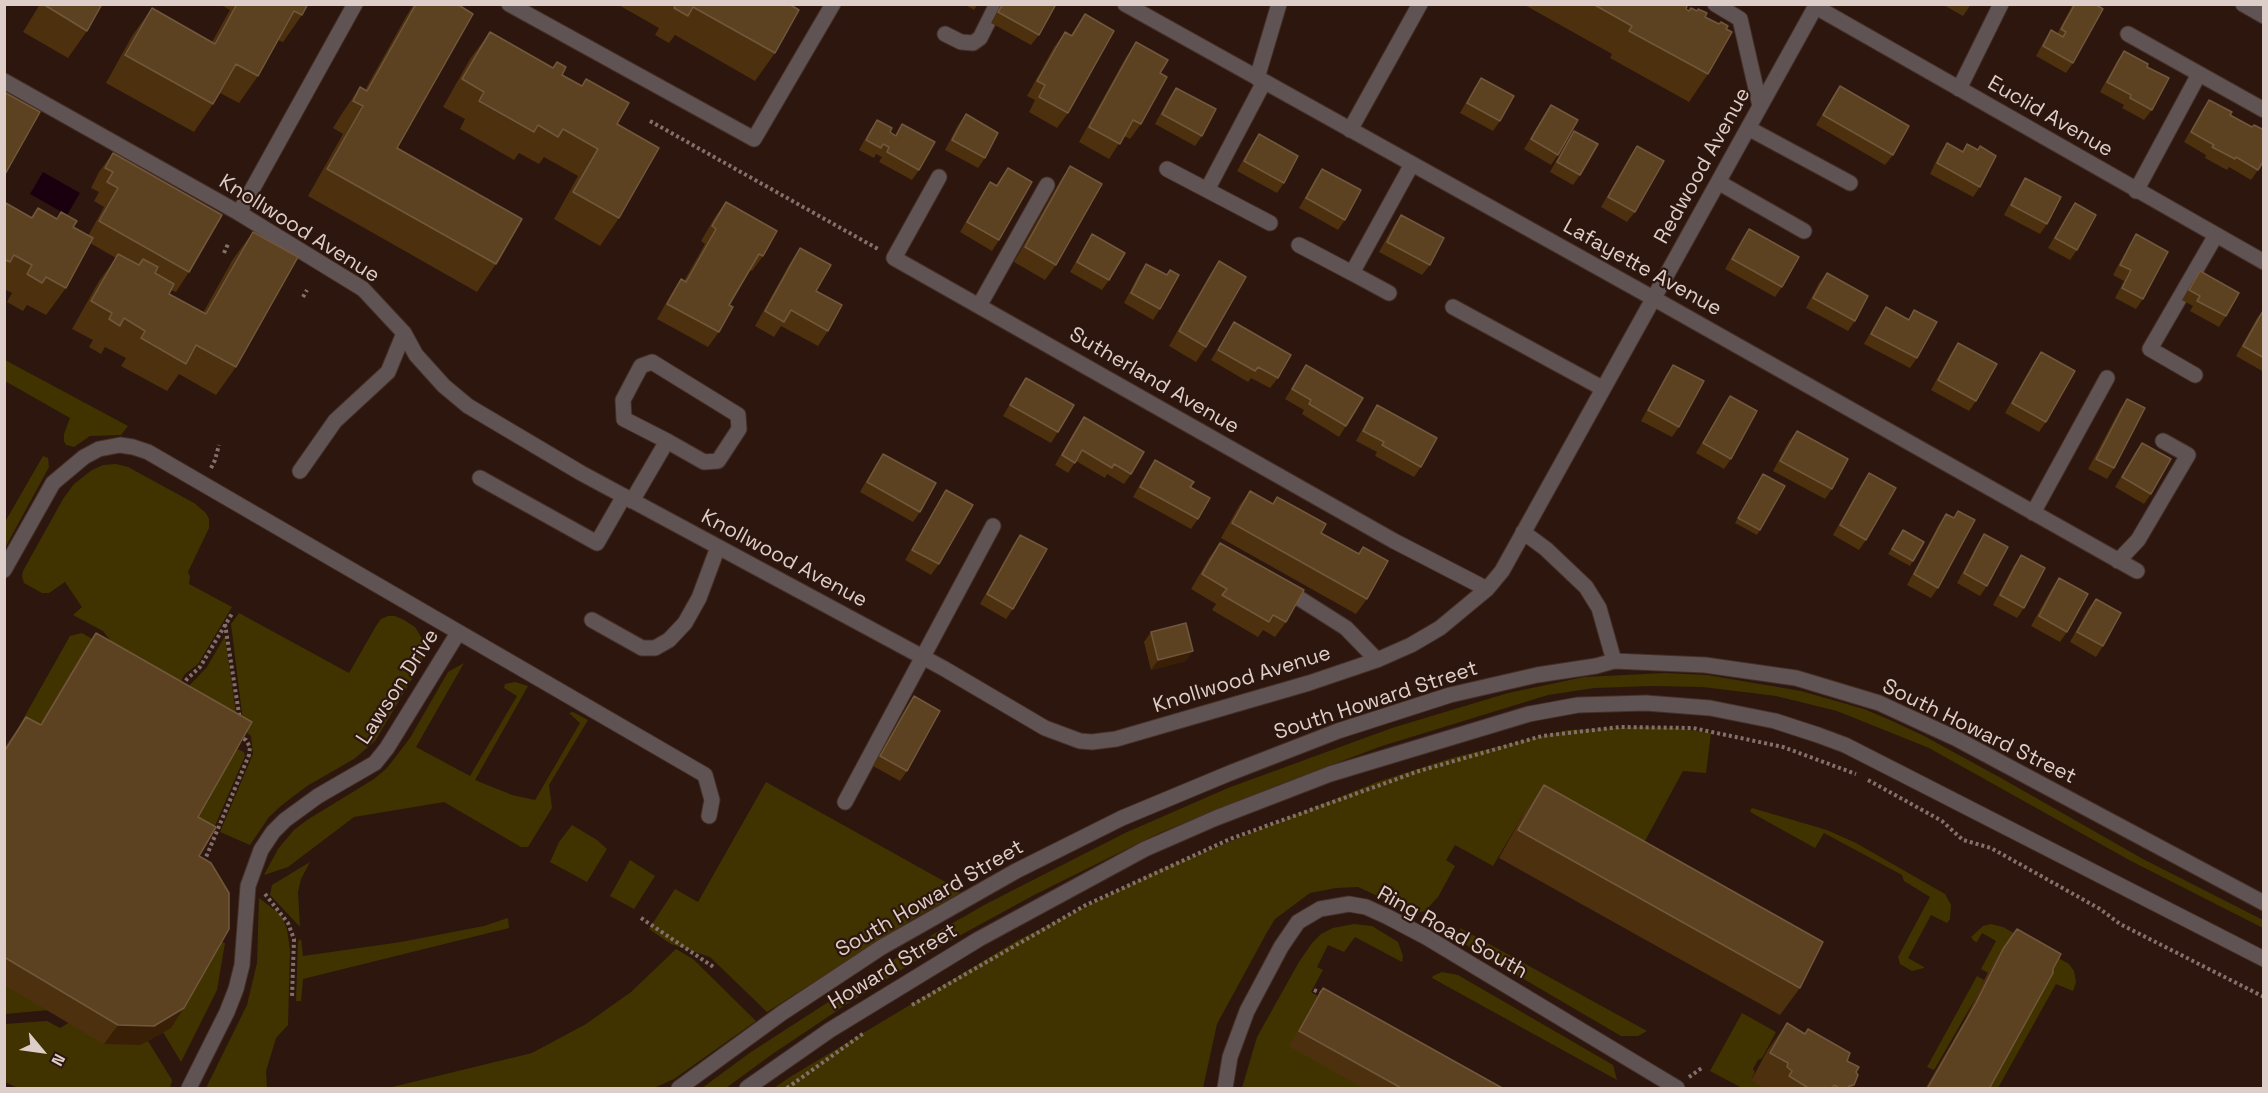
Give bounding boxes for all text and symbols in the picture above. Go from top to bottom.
street label: Euclid Avenue [1983,71,2117,163]
street label: Redwood Avenue [1650,83,1756,249]
street label: Knollwood Avenue [214,169,384,289]
street label: Lafayette Avenue [1558,214,1726,322]
street label: Sutherland Avenue [1065,322,1243,440]
street label: Knollwood Avenue [697,505,871,613]
street label: Lawson Drive [351,625,445,749]
street label: Knollwood Avenue [1150,641,1334,719]
street label: South Howard Street [1271,656,1481,746]
street label: South Howard Street [1878,674,2080,790]
street label: South Howard Street [832,835,1028,963]
street label: Ring Road South [1372,881,1532,985]
street label: Howard Street [824,919,962,1015]
north arrow [12,1021,72,1081]
text: N [46,1050,70,1070]

